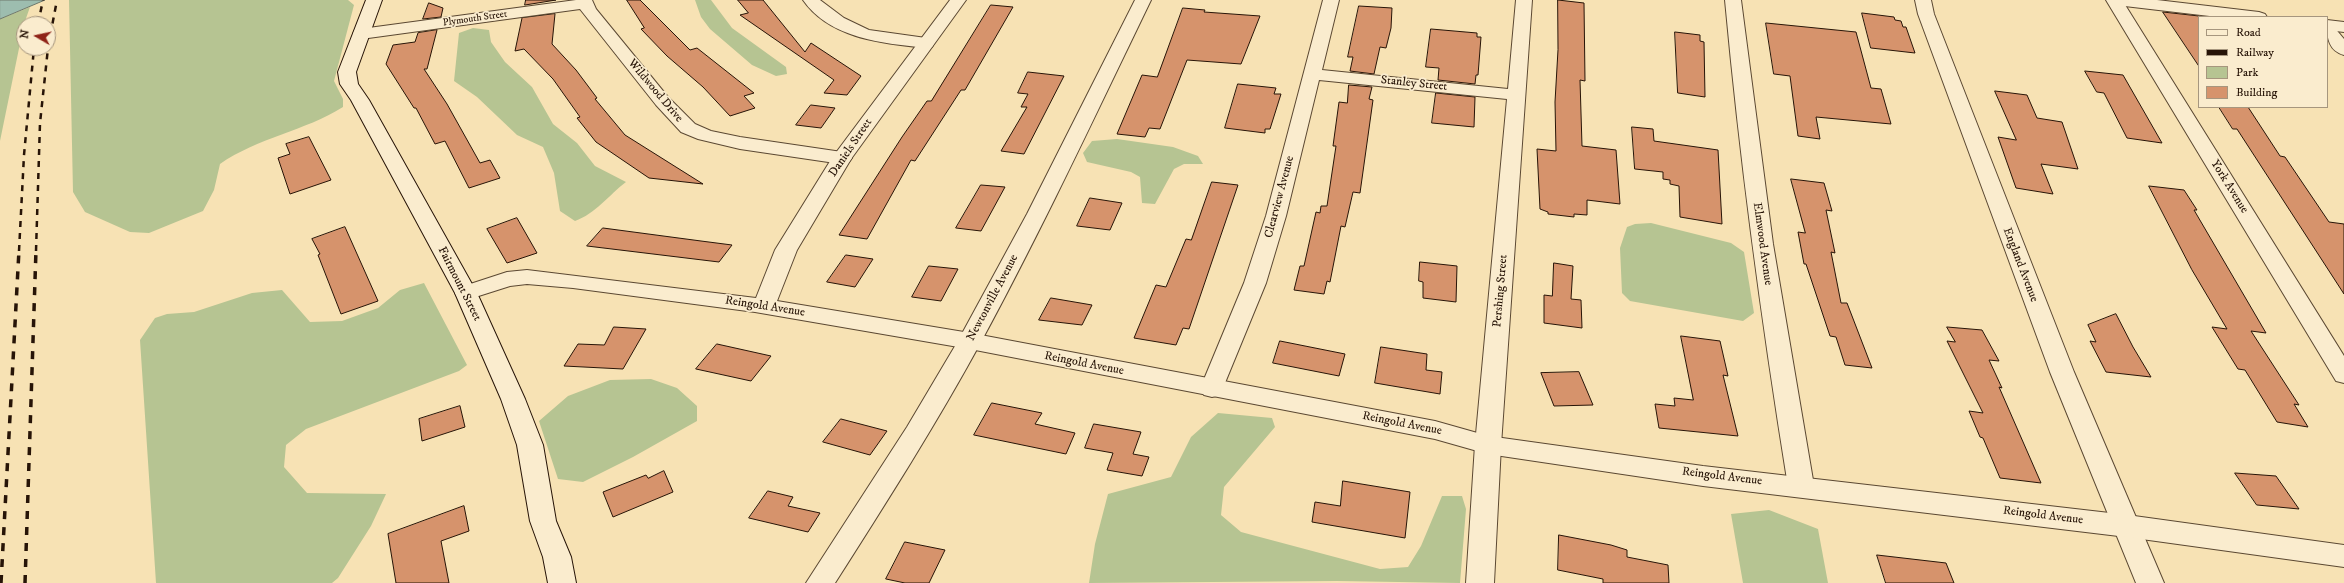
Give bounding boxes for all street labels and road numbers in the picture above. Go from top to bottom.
street label: Plymouth Street [442,9,508,29]
street label: Wildwood Drive [624,56,686,126]
street label: Stanley Street [1380,73,1448,95]
street label: Daniels Street [826,116,876,180]
street label: Clearview Avenue [1262,154,1298,240]
street label: York Avenue [2207,158,2251,216]
street label: Elmwood Avenue [1749,202,1775,286]
street label: England Avenue [1999,226,2041,304]
street label: Fairmount Street [434,245,484,323]
street label: Newtonville Avenue [964,252,1022,344]
street label: Pershing Street [1491,254,1511,328]
street label: Reingold Avenue [724,294,806,320]
street label: Reingold Avenue [1043,349,1125,379]
street label: Reingold Avenue [1361,409,1443,439]
street label: Reingold Avenue [1681,465,1763,489]
street label: Reingold Avenue [2002,504,2084,528]

